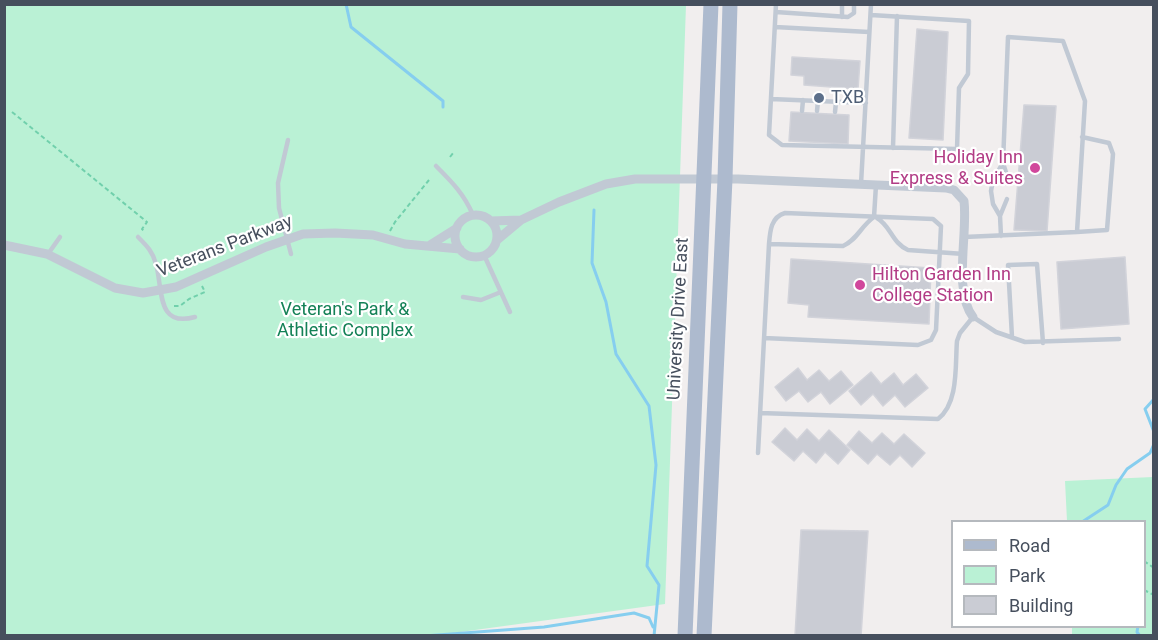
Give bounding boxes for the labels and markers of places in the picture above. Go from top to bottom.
place label: TXB [831,87,864,109]
marker: TXB [812,91,826,105]
place label: Holiday Inn Express & Suites [890,147,1023,190]
marker: Holiday Inn Express & Suites [1028,161,1042,175]
place label: Hilton Garden Inn College Station [872,264,1011,306]
marker: Hilton Garden Inn College Station [853,278,867,292]

